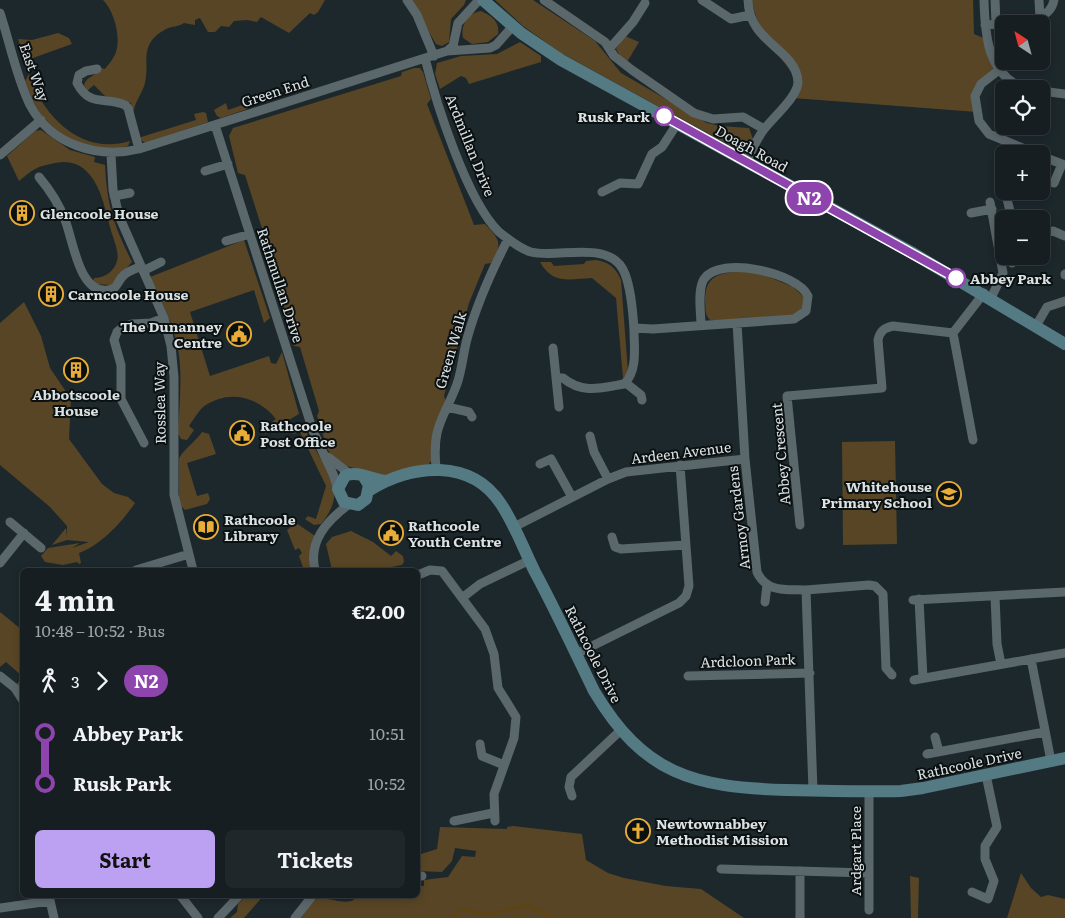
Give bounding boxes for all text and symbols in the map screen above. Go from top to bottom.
north arrow [995,15,1050,70]
map controls [995,15,1050,265]
street label: East Way [15,40,55,105]
street label: Green End [239,71,312,111]
button: locate [995,80,1050,135]
street label: Ardmillan Drive [441,91,501,199]
place label: Rusk Park [578,106,651,126]
marker: Rusk Park [654,106,674,126]
street label: Doagh Road [712,120,792,176]
button: + [995,145,1050,200]
line badge: N2 [786,182,832,214]
text: N2 [797,184,821,211]
building icon: Glencoole House [9,200,35,226]
place label: Glencoole House [40,203,159,223]
button: − [995,210,1050,265]
street label: Rathmullan Drive [253,225,309,345]
marker: Abbey Park [946,268,966,288]
place label: Abbey Park [970,268,1052,288]
building icon: Carncoole House [38,281,64,307]
place label: Carncoole House [68,284,188,304]
street label: Green Walk [429,309,471,391]
place label: The Dunanney Centre [120,316,222,352]
public building icon: The Dunanney Centre [226,321,252,347]
building icon: Abbotscoole House [63,357,89,383]
street label: Rosslea Way [148,361,170,444]
place label: Abbotscoole House [32,384,120,420]
street label: Abbey Crescent [766,402,794,506]
place label: Rathcoole Post Office [260,415,335,451]
public building icon: Rathcoole Post Office [229,420,255,446]
street label: Ardeen Avenue [630,436,732,468]
street label: Armoy Gardens [722,465,754,571]
place label: Whitehouse Primary School [821,476,932,512]
school or university icon: Whitehouse Primary School [936,481,962,507]
place label: Rathcoole Library [224,509,296,545]
library icon: Rathcoole Library [193,514,219,540]
place label: Rathcoole Youth Centre [408,515,502,551]
public building icon: Rathcoole Youth Centre [378,520,404,546]
text: 4 min [35,578,115,620]
text: €2.00 [352,597,405,625]
street label: Rathcoole Drive [561,602,627,706]
text: 10:48 – 10:52 · Bus [35,618,165,642]
street label: Ardcloon Park [700,648,796,672]
icon: walk [35,667,63,695]
icon: forward [88,667,116,695]
text: N2 [134,667,158,694]
text: 3 [71,669,80,693]
text: Abbey Park [73,719,183,747]
text: 10:51 [369,721,405,745]
street label: Rathcoole Drive [915,742,1023,784]
text: Rusk Park [73,769,171,797]
text: 10:52 [368,771,405,795]
street label: Ardgart Place [845,806,865,896]
place label: Newtownabbey Methodist Mission [656,813,789,849]
church icon: Newtownabbey Methodist Mission [625,818,651,844]
button: Start [35,830,215,888]
button: Tickets [225,830,405,888]

